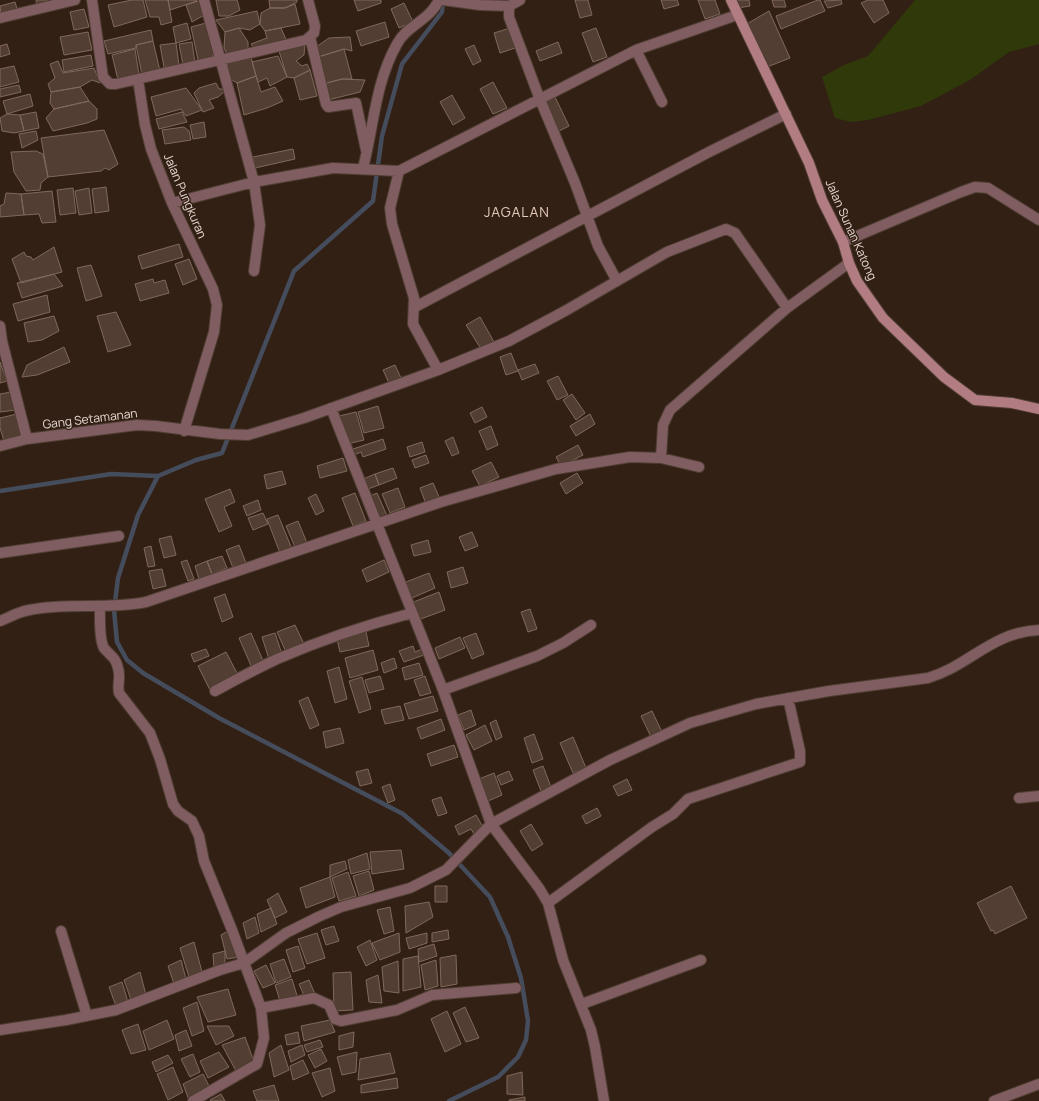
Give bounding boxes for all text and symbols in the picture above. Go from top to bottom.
street label: Jalan Pungkuran [160,151,211,241]
street label: Jalan Sunan Katong [822,177,881,283]
district label: JAGALAN [484,202,550,221]
street label: Gang Setamanan [42,404,138,433]

